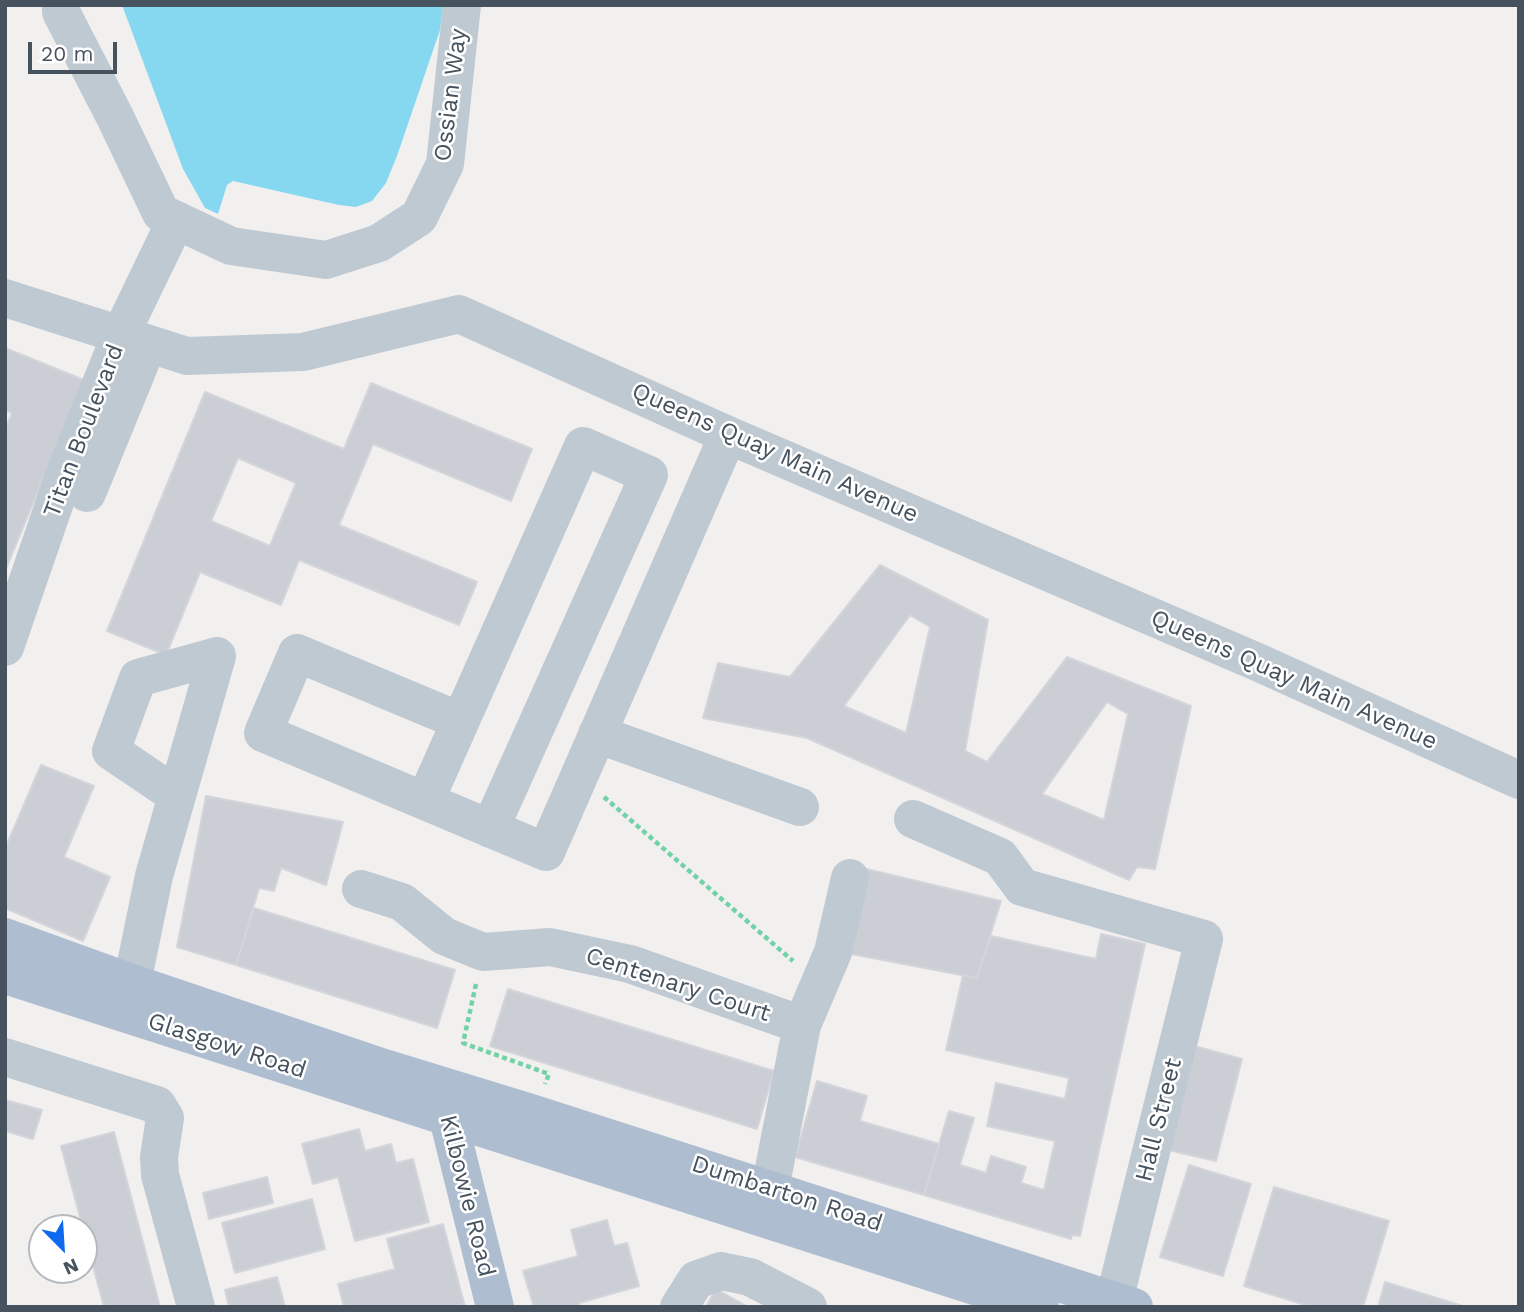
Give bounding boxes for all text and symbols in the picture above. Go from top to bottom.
street label: Ossian Way [429,27,473,163]
scale bar [32,28,121,72]
text: 20 m [41,41,93,66]
street label: Titan Boulevard [38,340,130,522]
street label: Queens Quay Main Avenue [627,377,923,529]
street label: Queens Quay Main Avenue [1146,604,1442,756]
street label: Centenary Court [582,942,774,1028]
street label: Glasgow Road [144,1007,310,1085]
street label: Hall Street [1130,1055,1188,1185]
street label: Kilbowie Road [433,1112,501,1280]
street label: Dumbarton Road [688,1150,886,1238]
north arrow [28,1214,98,1284]
text: N [60,1253,82,1280]

